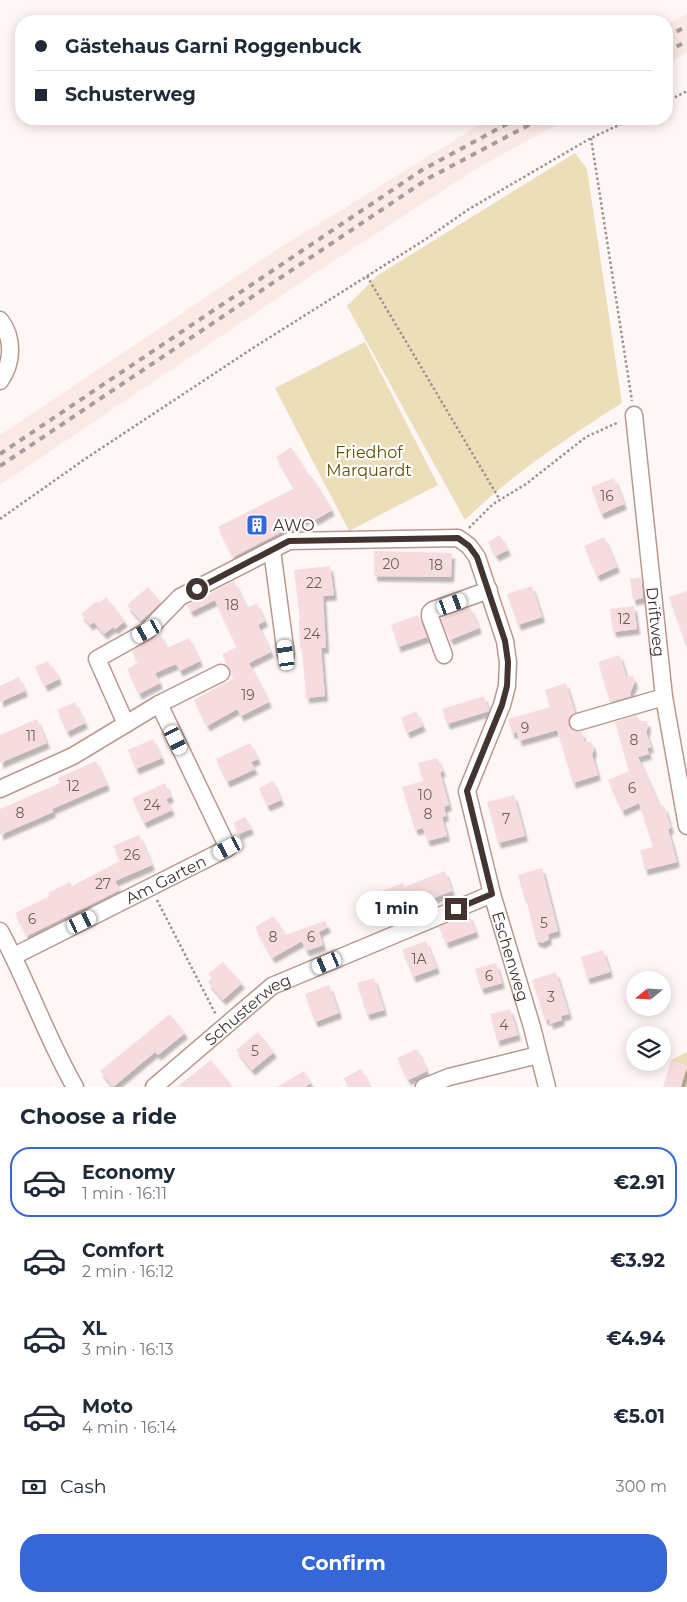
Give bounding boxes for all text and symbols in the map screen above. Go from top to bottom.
text: Gästehaus Garni Roggenbuck [65,35,361,58]
text: Schusterweg [65,83,196,106]
park label: Friedhof Marquardt [326,443,412,480]
house number: 16 [600,487,614,505]
building icon: AWO [245,513,269,537]
place label: AWO [273,516,315,535]
house number: 20 [382,555,400,573]
house number: 18 [429,556,443,574]
house number: 22 [306,574,322,592]
route start [186,578,208,600]
street label: Driftweg [642,586,669,658]
car [435,592,468,616]
house number: 18 [225,596,239,614]
house number: 12 [617,610,631,628]
car [130,617,163,645]
house number: 24 [304,625,321,643]
car [276,639,295,671]
house number: 19 [241,686,255,704]
house number: 9 [521,719,529,737]
car [162,723,189,757]
house number: 11 [26,727,36,745]
house number: 8 [630,731,639,749]
house number: 12 [66,777,80,795]
house number: 6 [628,779,637,797]
house number: 10 [418,786,432,804]
house number: 24 [144,796,161,814]
house number: 8 [16,804,25,822]
house number: 8 [424,805,433,823]
house number: 7 [502,810,510,828]
car [211,835,244,861]
house number: 26 [124,846,141,864]
street label: Am Garten [122,852,209,908]
house number: 27 [95,875,111,893]
callout: 1 min [356,892,438,926]
route end [445,898,467,920]
text: 1 min [375,899,419,918]
car [65,909,98,935]
street label: Eschenweg [488,909,533,1004]
house number: 6 [28,910,37,928]
house number: 5 [540,914,548,932]
house number: 8 [269,928,278,946]
house number: 6 [307,928,316,946]
car [310,950,343,976]
house number: 1A [411,950,428,968]
house number: 6 [485,967,494,985]
street label: Schusterweg [201,970,294,1049]
north arrow [626,971,671,1016]
map controls [626,971,671,1071]
house number: 3 [547,988,555,1006]
house number: 4 [499,1016,509,1034]
button: layers [626,1026,671,1071]
house number: 5 [251,1042,259,1060]
text: Choose a ride [20,1103,177,1130]
icon: car [22,1160,67,1205]
text: Economy [82,1161,175,1184]
text: €2.91 [614,1171,665,1194]
text: 1 min · 16:11 [82,1184,167,1203]
icon: car [22,1238,67,1283]
text: Comfort [82,1239,164,1262]
text: €3.92 [610,1249,665,1272]
text: 2 min · 16:12 [82,1262,174,1281]
icon: car [22,1316,67,1361]
text: XL [82,1317,107,1340]
text: €4.94 [606,1327,665,1350]
text: 3 min · 16:13 [82,1340,173,1359]
icon: car [22,1394,67,1439]
text: Moto [82,1395,133,1418]
text: €5.01 [613,1405,665,1428]
text: 4 min · 16:14 [82,1418,177,1437]
icon: cash [20,1473,48,1501]
text: Cash [60,1475,107,1498]
text: 300 m [616,1477,667,1496]
button: Confirm [20,1534,667,1592]

